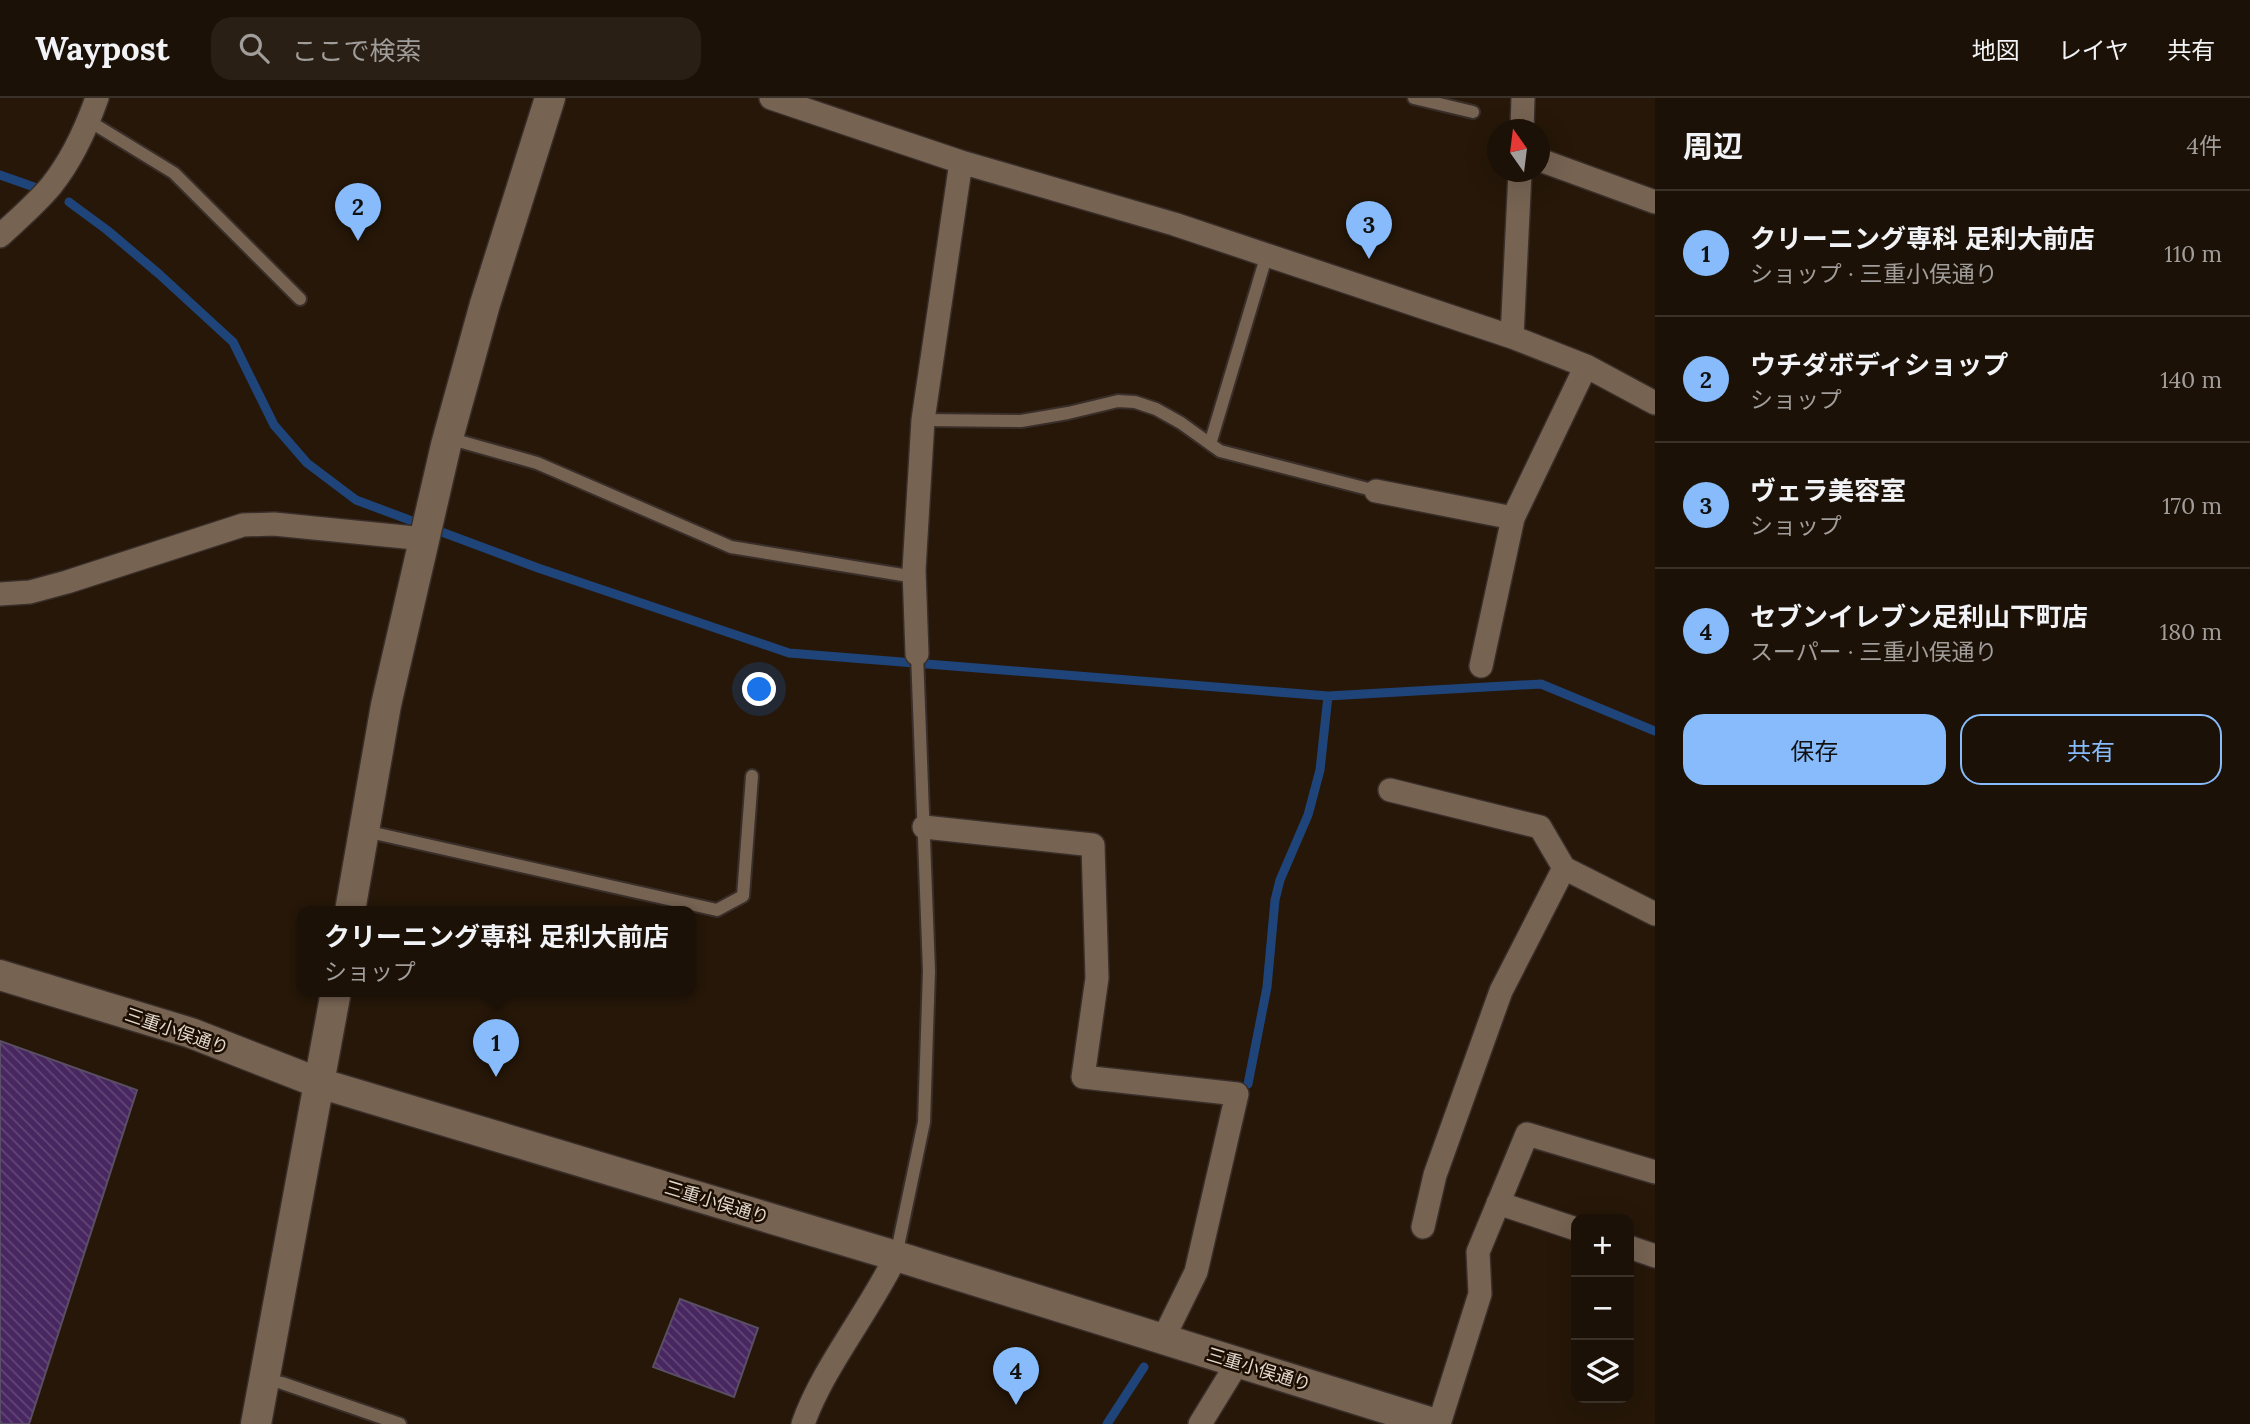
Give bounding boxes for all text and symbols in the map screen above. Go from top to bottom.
search box [211,17,701,80]
text: Waypost [35,27,169,69]
icon: search [235,29,273,67]
text: ここで検索 [291,34,421,67]
text: 地図 [1972,35,2020,66]
text: レイヤ [2058,35,2129,66]
text: 共有 [2167,35,2215,66]
north arrow [1487,119,1550,182]
text: 周辺 [1683,127,1743,165]
text: 4件 [2187,131,2222,160]
pin: 2 [335,183,381,241]
pin: 3 [1346,201,1392,259]
text: クリーニング専科 足利大前店 [1750,222,2095,255]
text: 1 [1701,239,1711,268]
text: 110 m [2164,239,2222,268]
text: ショップ · 三重小俣通り [1750,259,1998,288]
text: ウチダボディショップ [1750,348,2008,381]
text: 2 [1700,365,1712,394]
text: 140 m [2160,365,2222,394]
text: ショップ [1750,385,1842,414]
text: ヴェラ美容室 [1750,474,1906,507]
text: 3 [1700,491,1712,520]
text: 170 m [2162,491,2222,520]
text: ショップ [1750,511,1842,540]
text: セブンイレブン足利山下町店 [1750,600,2088,633]
text: 4 [1700,617,1712,646]
text: 180 m [2160,617,2222,646]
text: スーパー · 三重小俣通り [1750,637,1998,666]
your location [742,672,776,706]
button: 保存 [1683,714,1946,785]
button: 共有 [1960,714,2222,785]
popup [297,906,696,997]
text: クリーニング専科 足利大前店 [324,920,669,953]
text: ショップ [324,957,416,986]
street label: 三重小俣通り [122,1003,232,1059]
pin: 1 [473,1019,519,1077]
street label: 三重小俣通り [662,1175,772,1229]
map controls [1571,1214,1634,1403]
button: + [1571,1214,1634,1277]
button: − [1571,1277,1634,1340]
button: layers [1571,1340,1634,1403]
street label: 三重小俣通り [1204,1342,1314,1396]
pin: 4 [993,1347,1039,1405]

